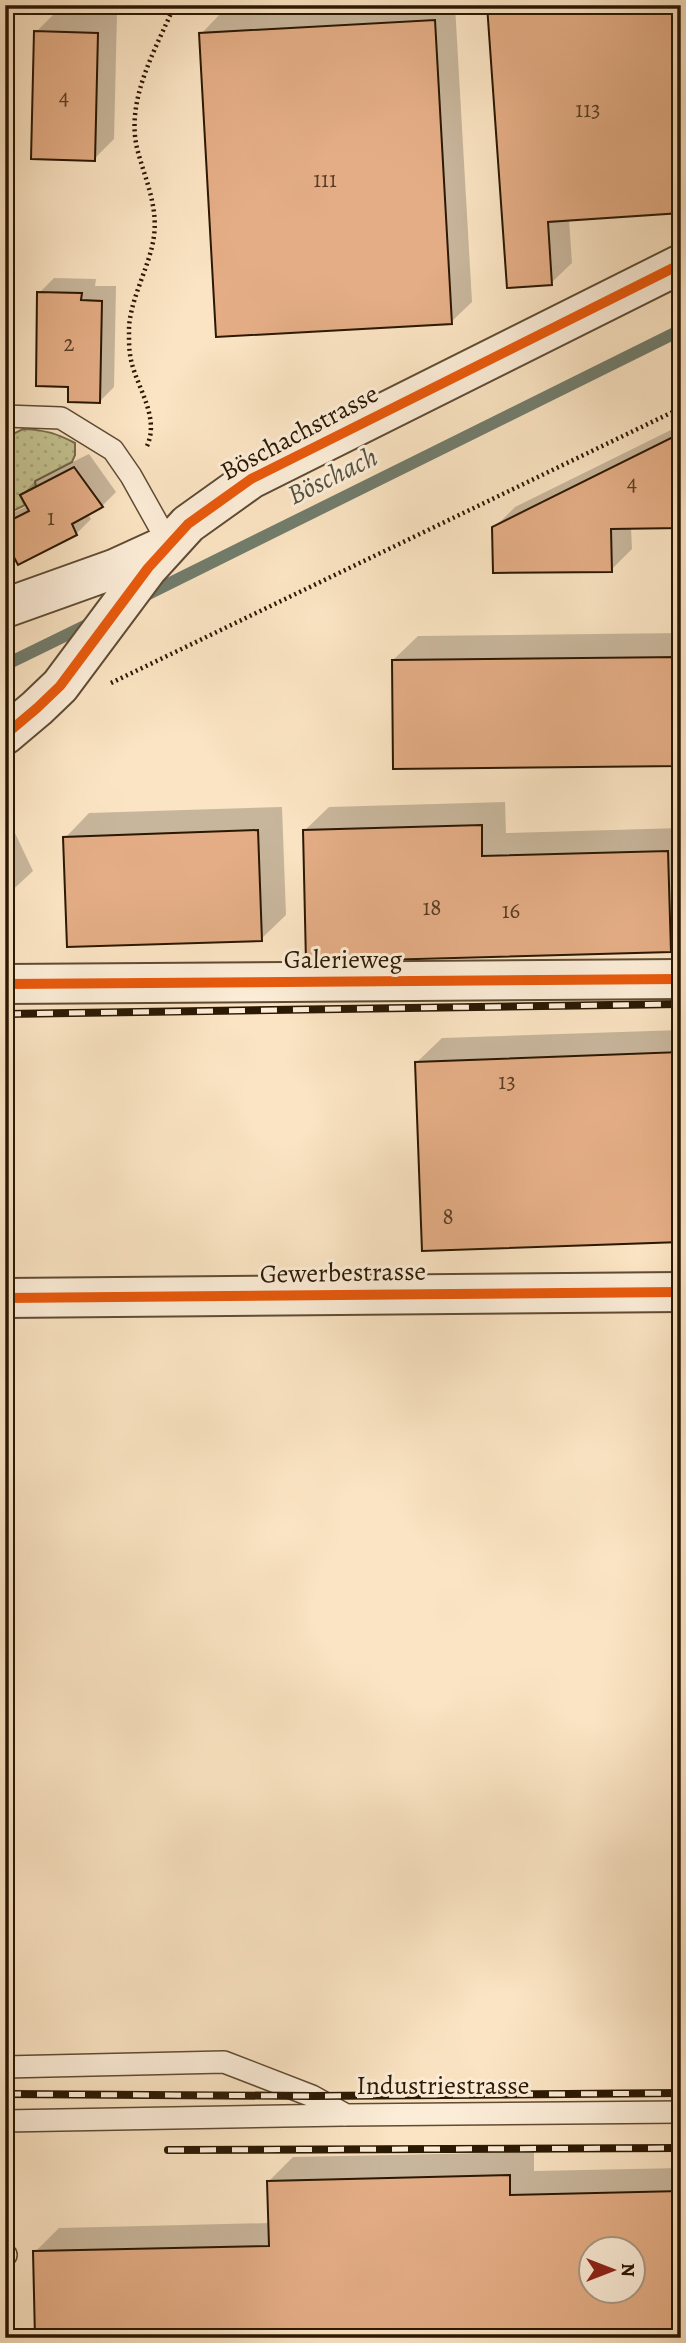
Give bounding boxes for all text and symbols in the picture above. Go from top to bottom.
house number: 4 [59,81,69,112]
house number: 113 [575,94,601,125]
house number: 111 [313,164,337,195]
house number: 2 [64,328,75,359]
street label: Böschachstrasse [215,377,383,487]
water label: Böschach [281,439,383,511]
house number: 4 [627,467,637,498]
house number: 1 [47,502,55,533]
house number: 18 [422,892,442,923]
house number: 16 [502,895,520,926]
street label: Galerieweg [284,942,402,977]
house number: 13 [498,1066,516,1097]
house number: 8 [442,1201,454,1232]
street label: Gewerbestrasse [260,1254,426,1291]
street label: Industriestrasse [357,2068,529,2103]
north arrow [578,2234,648,2304]
text: N [615,2263,641,2277]

